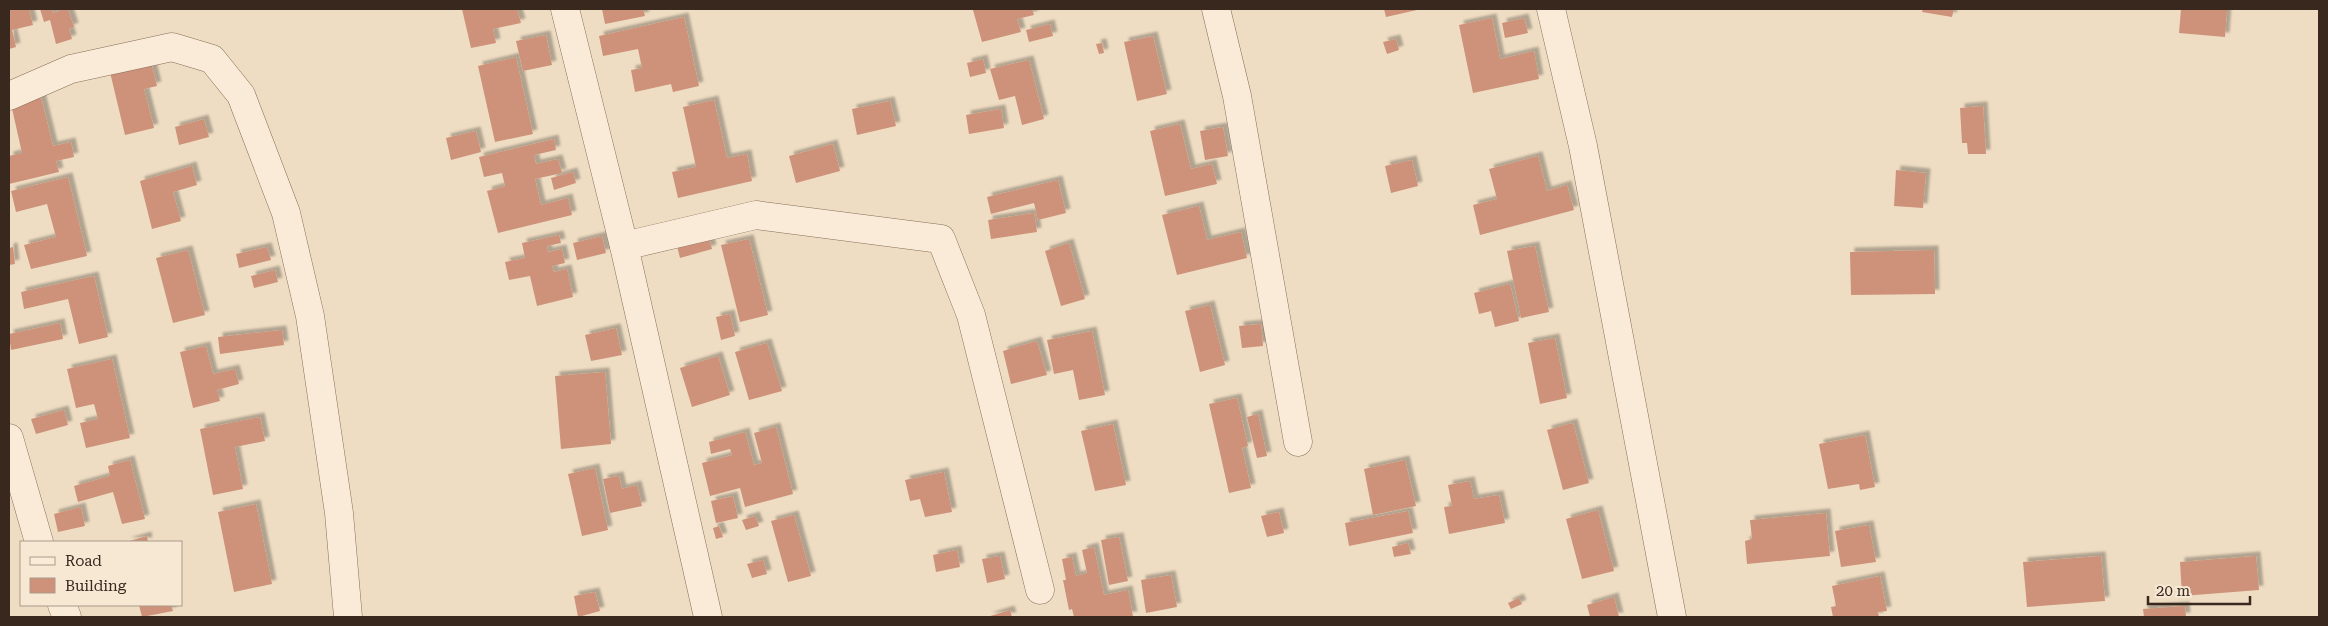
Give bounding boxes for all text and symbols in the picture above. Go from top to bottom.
legend [20,541,182,606]
text: Road [65,552,102,570]
scale bar [2148,574,2250,606]
text: Building [65,577,127,595]
text: 20 m [2156,582,2191,600]

